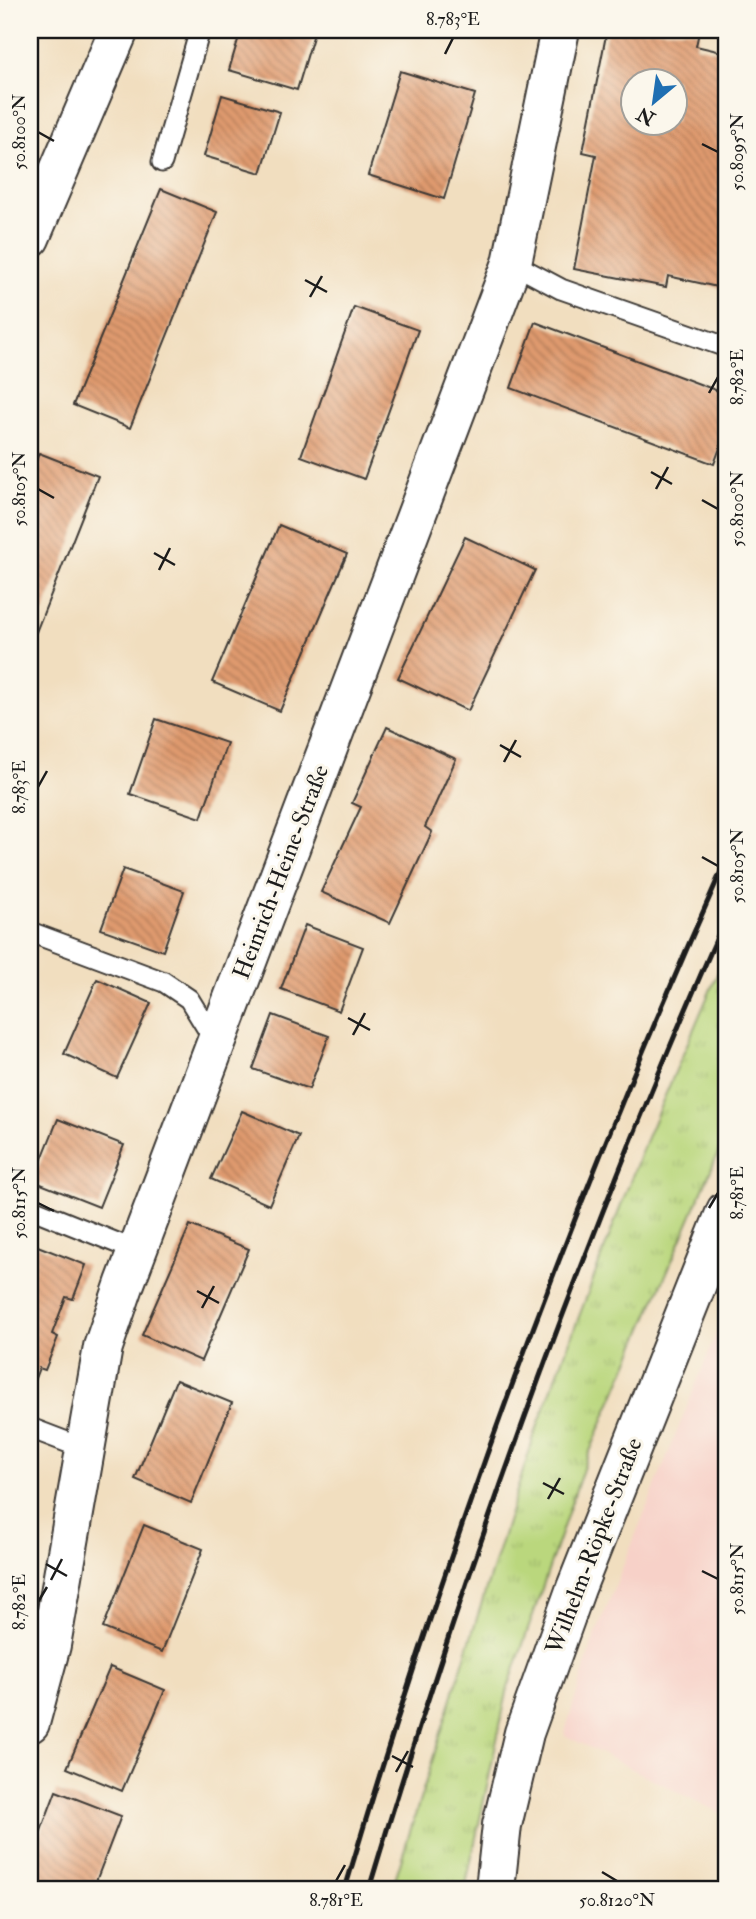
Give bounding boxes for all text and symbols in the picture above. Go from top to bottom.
text: 8.783°E [426,8,480,31]
north arrow [620,66,690,136]
text: 50.8100°N [8,94,31,170]
text: N [632,101,660,131]
text: 50.8095°N [726,113,749,191]
text: 8.782°E [726,349,749,405]
text: 50.8105°N [8,452,31,526]
text: 50.8100°N [726,471,749,547]
text: 8.783°E [8,760,31,814]
street label: Heinrich-Heine-Straße [226,760,336,984]
text: 50.8105°N [726,829,749,903]
text: 8.781°E [726,1166,749,1220]
text: 50.8115°N [8,1167,31,1239]
street label: Wilhelm-Röpke-Straße [538,1433,650,1659]
text: 50.8115°N [726,1543,749,1615]
text: 8.782°E [8,1574,31,1630]
text: 8.781°E [309,1889,363,1912]
text: 50.8120°N [579,1889,655,1912]

